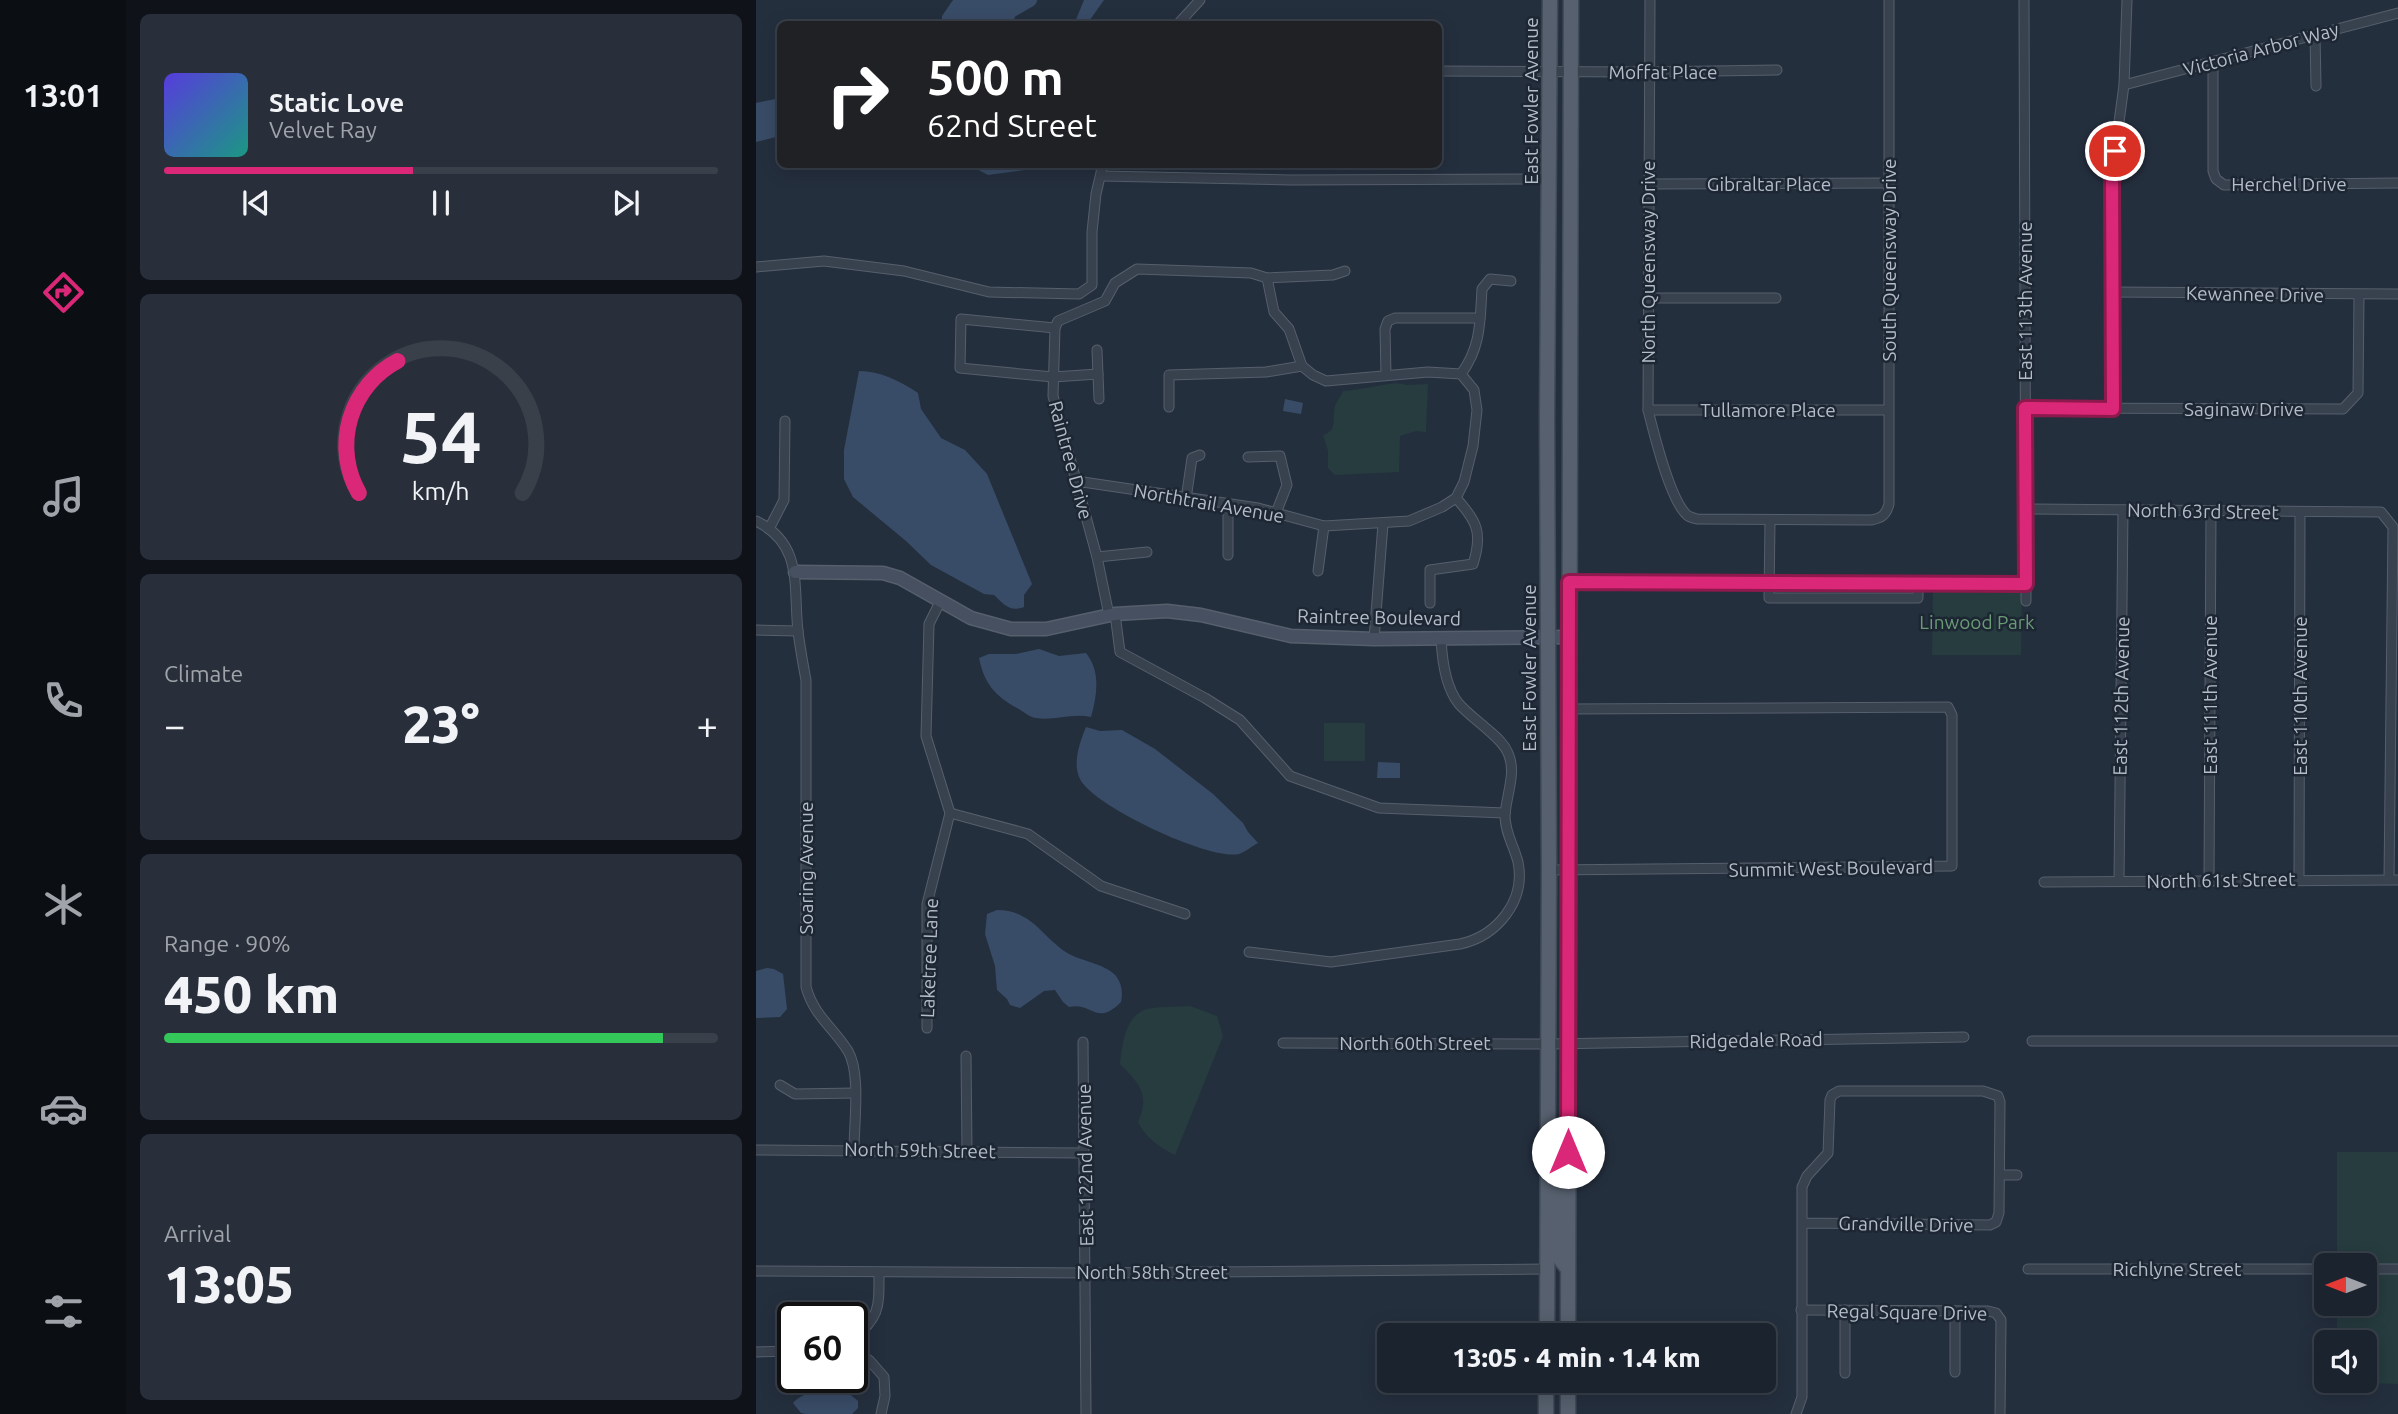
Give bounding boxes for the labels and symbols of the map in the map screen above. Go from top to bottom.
street label: East Fowler Avenue [1520,17,1542,185]
street label: Victoria Arbor Way [2181,18,2341,80]
street label: Moffat Place [1608,61,1718,83]
pin [2085,121,2145,181]
street label: South Queensway Drive [1878,158,1900,362]
street label: North Queensway Drive [1637,160,1659,364]
street label: Gibraltar Place [1707,173,1831,195]
street label: Herchel Drive [2231,173,2347,195]
street label: East 113th Avenue [2014,221,2036,381]
street label: Kewannee Drive [2186,282,2324,306]
street label: Raintree Drive [1045,398,1097,522]
street label: Saginaw Drive [2184,398,2304,420]
street label: Tullamore Place [1700,399,1836,421]
street label: Northtrail Avenue [1132,479,1286,527]
street label: North 63rd Street [2127,499,2280,523]
street label: East Fowler Avenue [1518,584,1540,752]
street label: Raintree Boulevard [1297,605,1461,629]
park label: Linwood Park [1919,611,2035,633]
street label: East 111th Avenue [2199,615,2221,775]
street label: East 112th Avenue [2109,616,2133,776]
street label: East 110th Avenue [2289,616,2311,776]
street label: Soaring Avenue [795,802,817,934]
street label: Summit West Boulevard [1728,855,1934,881]
street label: North 61st Street [2146,868,2296,892]
street label: Laketree Lane [916,898,942,1018]
street label: Ridgedale Road [1689,1028,1823,1052]
street label: North 60th Street [1339,1032,1491,1054]
street label: East 122nd Avenue [1073,1083,1097,1247]
position arrow [1531,1115,1605,1189]
street label: North 59th Street [844,1138,997,1162]
street label: Grandville Drive [1838,1212,1974,1236]
north arrow [2314,1253,2376,1316]
street label: Richlyne Street [2112,1258,2242,1280]
street label: North 58th Street [1076,1261,1228,1283]
street label: Regal Square Drive [1826,1300,1988,1324]
speed limit sign: 60 [777,1302,868,1393]

